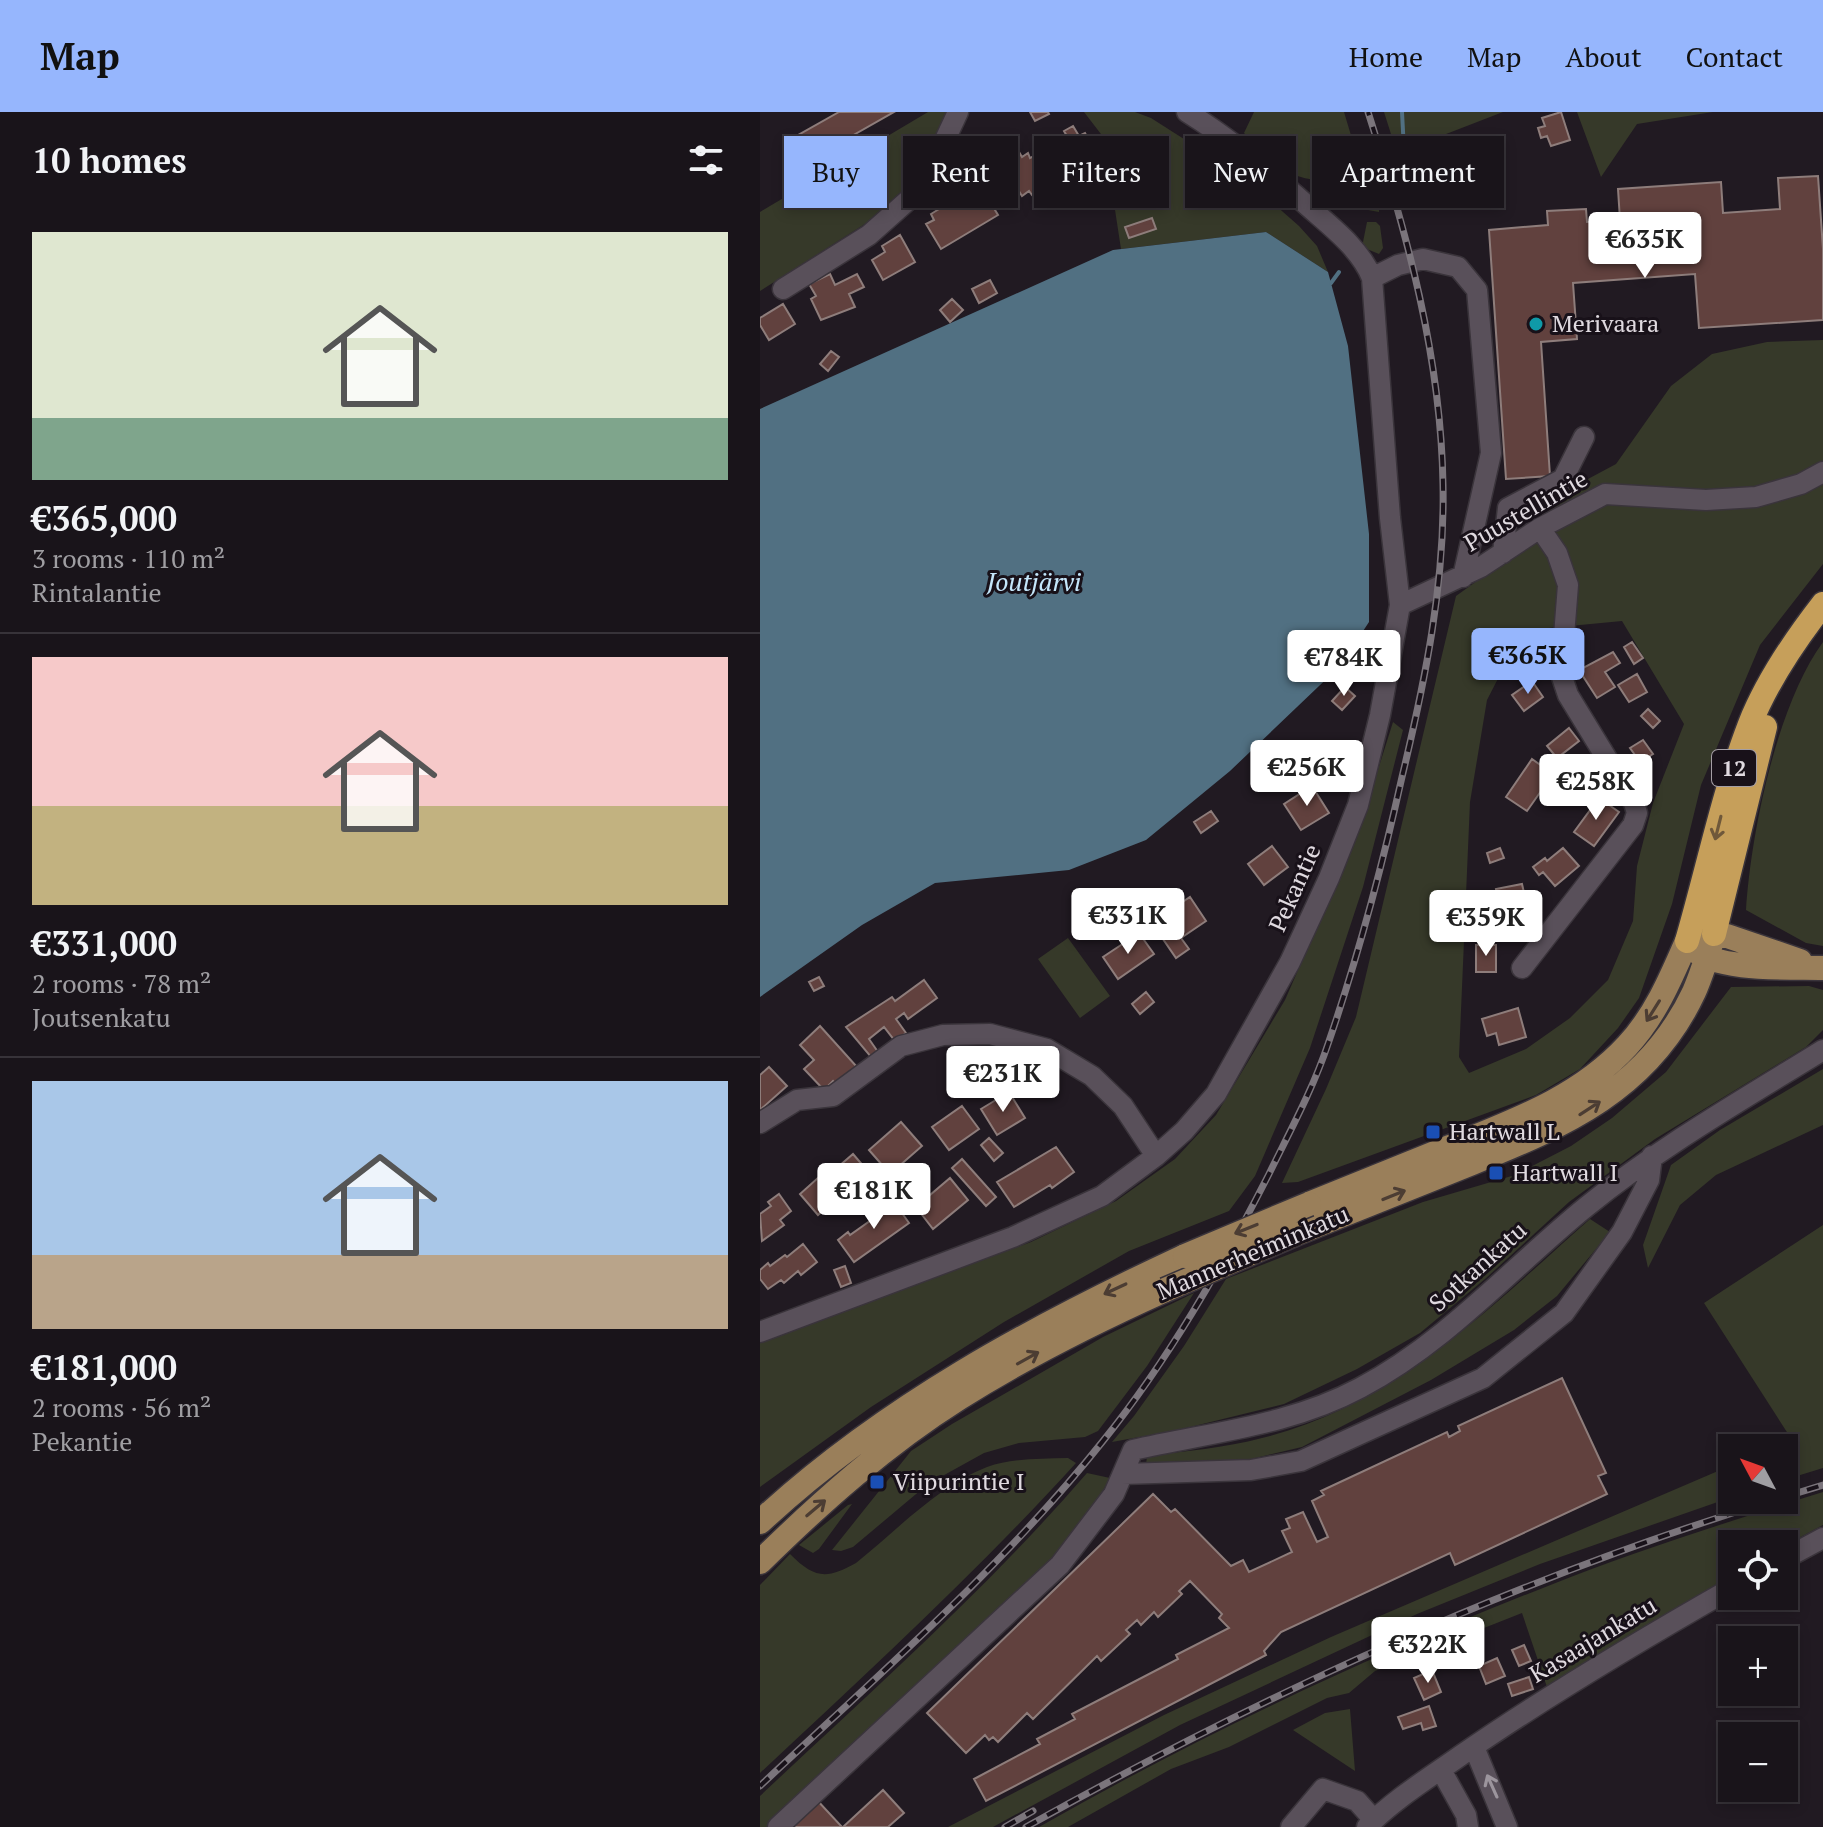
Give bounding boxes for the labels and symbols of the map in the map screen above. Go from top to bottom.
pin: €635K [1589,212,1701,280]
place label: Merivaara [1552,307,1659,339]
marker: Merivaara [1527,315,1545,333]
street label: Puustellintie [1458,462,1593,558]
water label: Joutjärvi [986,564,1081,598]
pin: €365K [1472,628,1584,696]
pin: €784K [1288,630,1400,698]
pin: €256K [1251,740,1363,808]
road number: 12 [1712,750,1756,786]
pin: €258K [1540,754,1652,822]
one-way arrow [1710,815,1725,840]
street label: Pekantie [1261,839,1328,936]
pin: €331K [1072,888,1184,956]
pin: €359K [1430,890,1542,958]
one-way arrow [1644,999,1661,1021]
pin: €231K [947,1046,1059,1114]
one-way arrow [1579,1099,1601,1116]
place label: Hartwall L [1449,1115,1560,1147]
marker: Hartwall L [1424,1123,1442,1141]
place label: Hartwall I [1512,1156,1618,1188]
pin: €181K [818,1163,930,1231]
marker: Hartwall I [1487,1164,1505,1182]
one-way arrow [1381,1186,1406,1201]
street label: Mannerheiminkatu [1152,1197,1354,1307]
street label: Sotkankatu [1422,1214,1533,1319]
one-way arrow [1234,1223,1259,1237]
one-way arrow [1103,1282,1127,1297]
one-way arrow [1016,1350,1039,1366]
north arrow [1718,1434,1798,1514]
place label: Viipurintie I [893,1465,1024,1497]
marker: Viipurintie I [868,1473,886,1491]
one-way arrow [806,1499,826,1517]
street label: Kasaajankatu [1523,1589,1662,1690]
pin: €322K [1372,1617,1484,1685]
one-way arrow [1483,1775,1498,1799]

